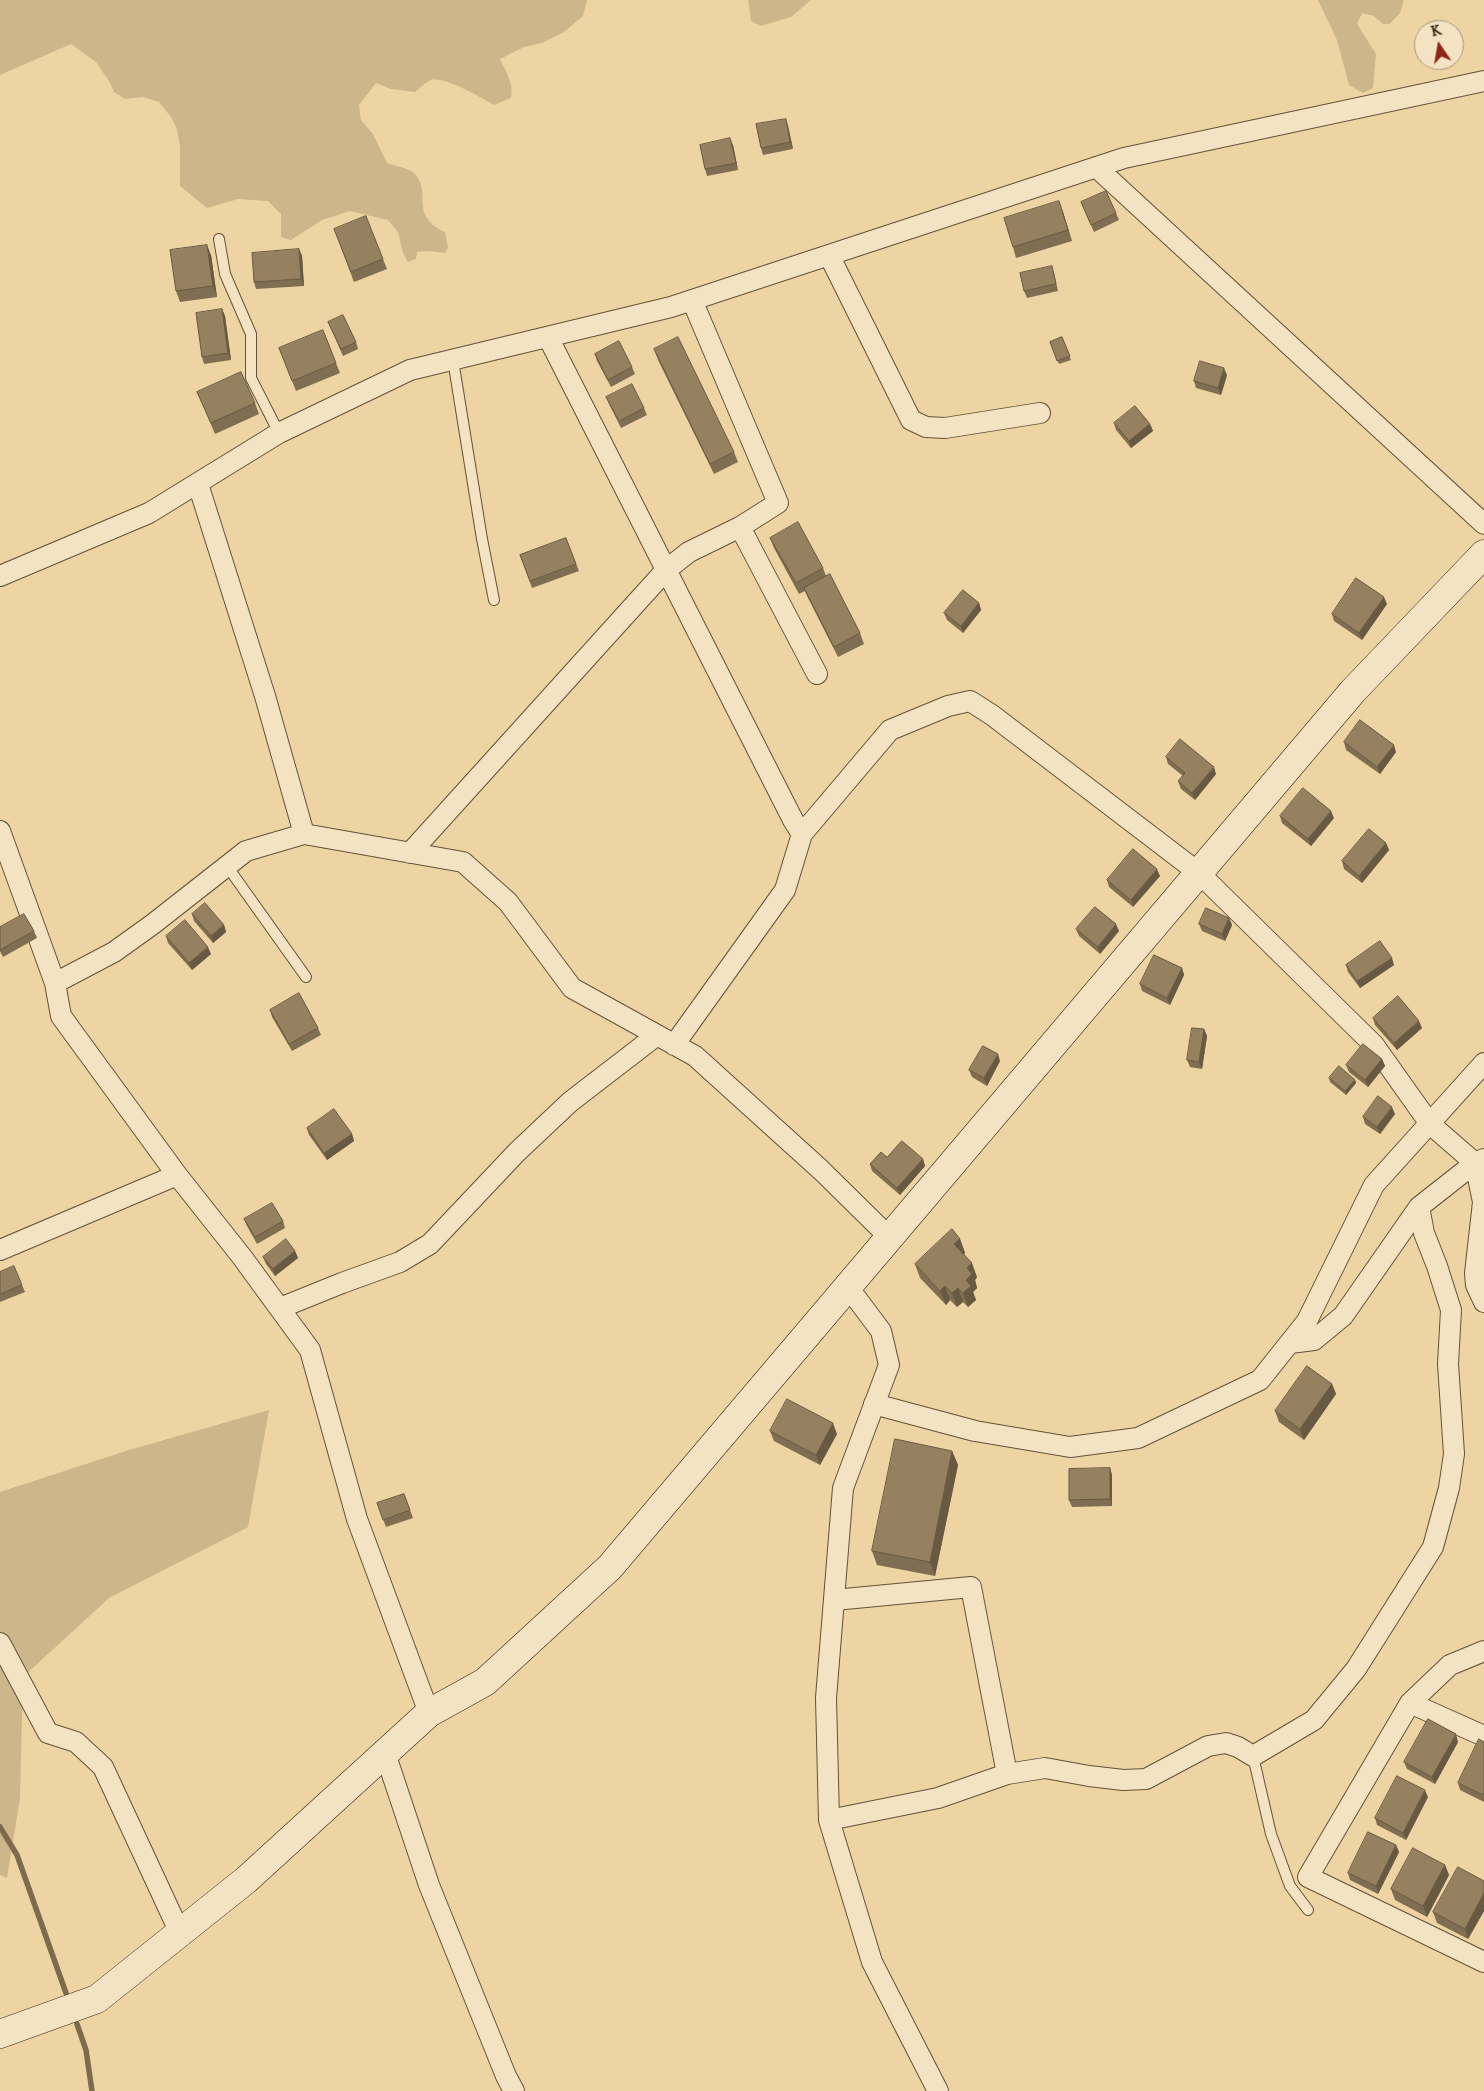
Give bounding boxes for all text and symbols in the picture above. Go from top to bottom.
north arrow [1414,20,1464,70]
text: K [1429,21,1443,41]

